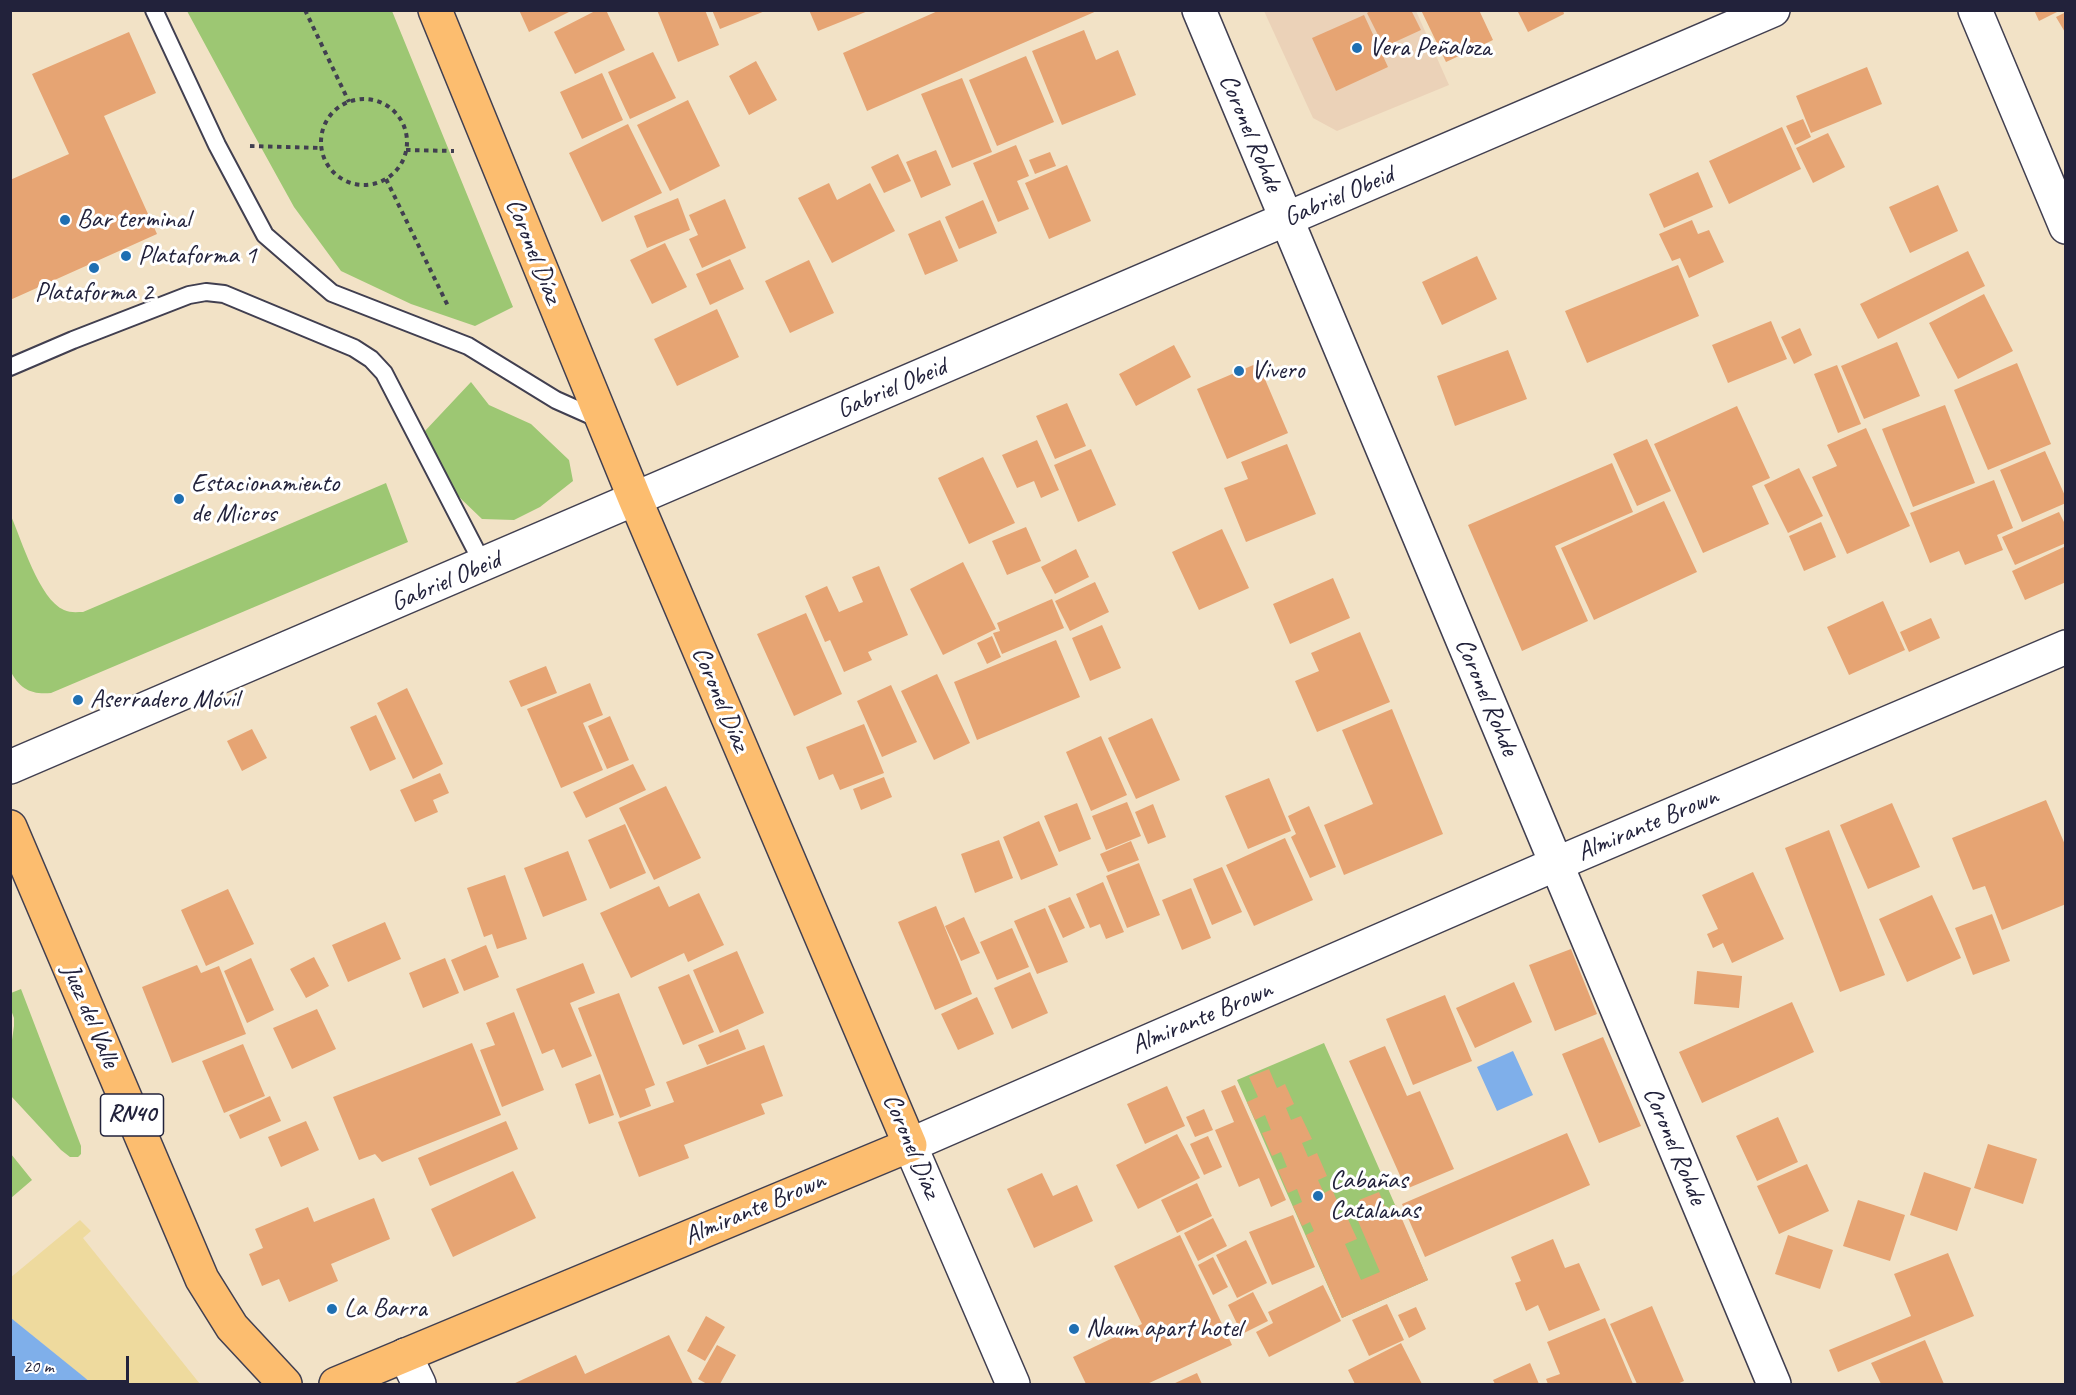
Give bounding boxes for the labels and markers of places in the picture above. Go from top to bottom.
place label: Vera Peñaloza [1369,32,1491,64]
marker: Vera Peñaloza [1350,41,1364,55]
place label: Bar terminal [77,204,190,236]
marker: Bar terminal [58,213,72,227]
place label: Plataforma 1 [138,240,256,272]
marker: Plataforma 1 [119,249,133,263]
marker: Plataforma 2 [87,261,101,275]
place label: Plataforma 2 [35,277,153,309]
place label: Vivero [1251,355,1304,387]
marker: Vivero [1232,364,1246,378]
place label: Estacionamiento de Micros [191,468,339,530]
marker: Estacionamiento de Micros [172,492,186,506]
place label: Aserradero Móvil [90,684,239,716]
marker: Aserradero Móvil [71,693,85,707]
place label: Cabañas Catalanas [1330,1165,1420,1226]
marker: Cabañas Catalanas [1311,1189,1325,1203]
place label: La Barra [344,1293,427,1325]
marker: La Barra [325,1302,339,1316]
place label: Naum apart hotel [1086,1313,1242,1345]
marker: Naum apart hotel [1067,1322,1081,1336]

